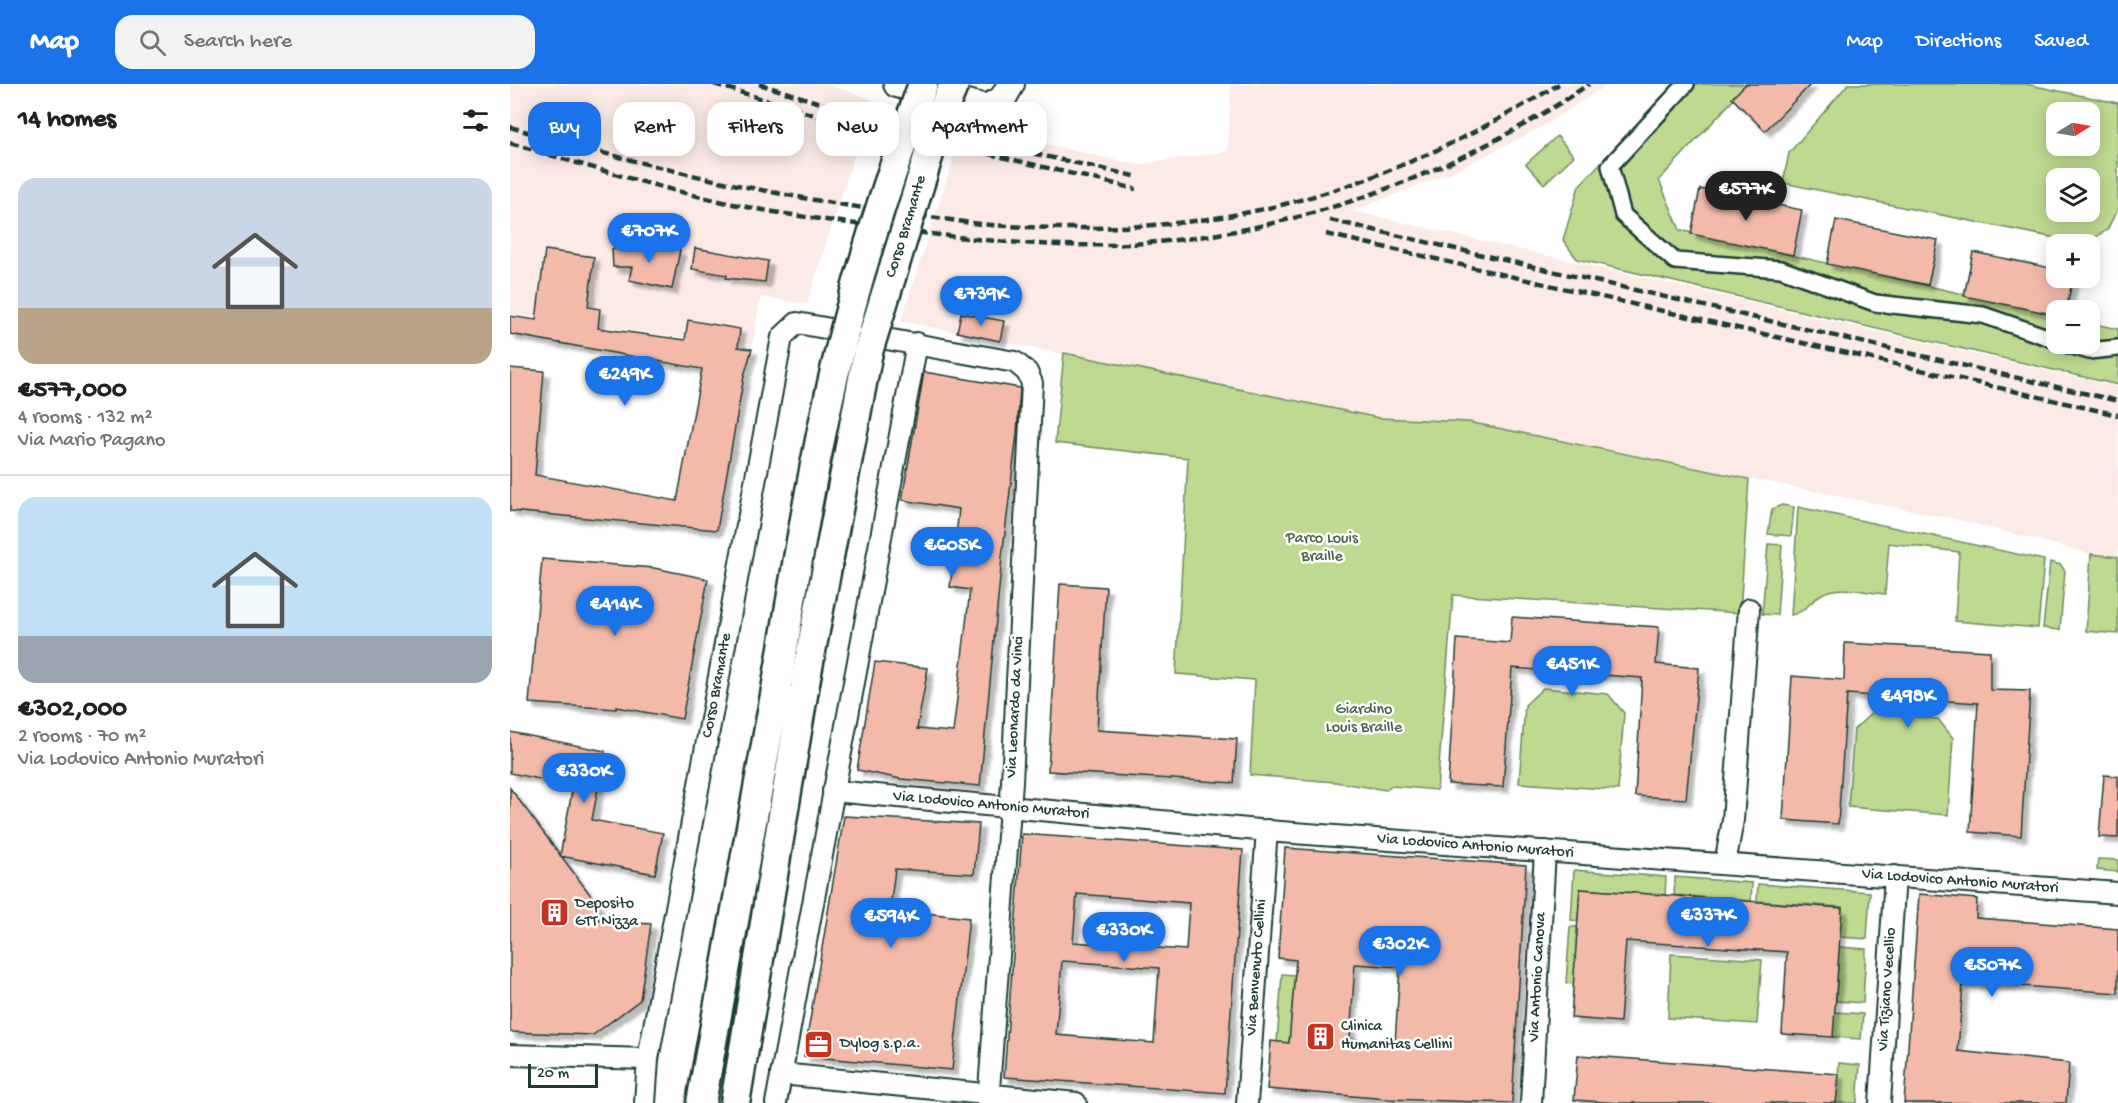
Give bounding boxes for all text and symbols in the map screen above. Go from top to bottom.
search box [115,15,535,69]
text: Map [30,26,79,59]
icon: search [136,26,169,59]
text: Search here [184,29,292,55]
text: Map [1846,30,1883,55]
text: Directions [1916,30,2001,55]
text: Saved [2034,30,2088,55]
chip: Buy [528,102,601,156]
chip: Rent [613,102,695,156]
chip: Filters [707,102,804,156]
chip: New [816,102,899,156]
chip: Apartment [911,102,1047,156]
north arrow [2046,102,2100,156]
map controls [2046,102,2100,354]
icon: filters [459,104,492,137]
text: 14 homes [18,105,116,136]
button: layers [2046,168,2100,222]
pin: €577K [1704,171,1788,222]
street label: Corso Bramante [882,173,931,280]
text: €577K [1719,179,1773,202]
pin: €707K [607,213,691,264]
icon: home [201,217,309,325]
text: €707K [621,221,677,244]
button: + [2046,234,2100,288]
pin: €739K [939,276,1023,327]
text: €739K [954,284,1008,307]
button: − [2046,300,2100,354]
pin: €249K [583,356,667,407]
text: €249K [599,364,651,387]
text: €577,000 [18,376,127,407]
text: 4 rooms · 132 m² [18,407,152,430]
text: Via Mario Pagano [18,430,165,453]
pin: €605K [910,527,994,578]
park label: Parco Louis Braille [1285,530,1359,567]
text: €605K [925,535,979,558]
icon: home [201,536,309,644]
pin: €414K [573,586,657,637]
text: €414K [590,594,640,617]
street label: Corso Bramante [698,631,736,739]
street label: Via Leonardo da Vinci [1003,636,1029,779]
pin: €451K [1530,646,1614,697]
text: €451K [1547,654,1597,677]
pin: €498K [1866,678,1950,729]
text: €498K [1881,686,1935,709]
text: €302,000 [18,695,127,726]
park label: Giardino Louis Braille [1326,701,1403,738]
text: 2 rooms · 70 m² [18,726,146,749]
text: Via Lodovico Antonio Muratori [18,749,264,772]
pin: €330K [542,753,626,804]
text: €330K [556,761,612,784]
street label: Via Lodovico Antonio Muratori [891,787,1090,824]
street label: Via Lodovico Antonio Muratori [1376,830,1575,863]
street label: Via Lodovico Antonio Muratori [1860,865,2059,898]
place label: Deposito GTT Nizza [574,895,639,932]
building icon: Deposito GTT Nizza [538,897,570,929]
pin: €337K [1666,897,1750,948]
pin: €594K [849,898,933,949]
street label: Via Benvenuto Cellini [1242,898,1271,1037]
text: €337K [1681,905,1735,928]
text: €594K [865,906,917,929]
street label: Via Antonio Canova [1525,911,1551,1043]
pin: €330K [1082,912,1166,963]
text: €330K [1096,920,1152,943]
pin: €302K [1358,926,1442,977]
street label: Via Tiziano Vecellio [1874,927,1901,1053]
text: €302K [1373,934,1427,957]
pin: €507K [1950,947,2034,998]
text: €507K [1964,955,2020,978]
place label: Clinica Humanitas Cellini [1341,1018,1453,1055]
building icon: Clinica Humanitas Cellini [1304,1020,1336,1052]
office icon: Dylog s.p.a. [803,1028,835,1060]
place label: Dylog s.p.a. [839,1035,921,1054]
scale bar [528,1061,598,1088]
text: 20 m [537,1065,569,1084]

